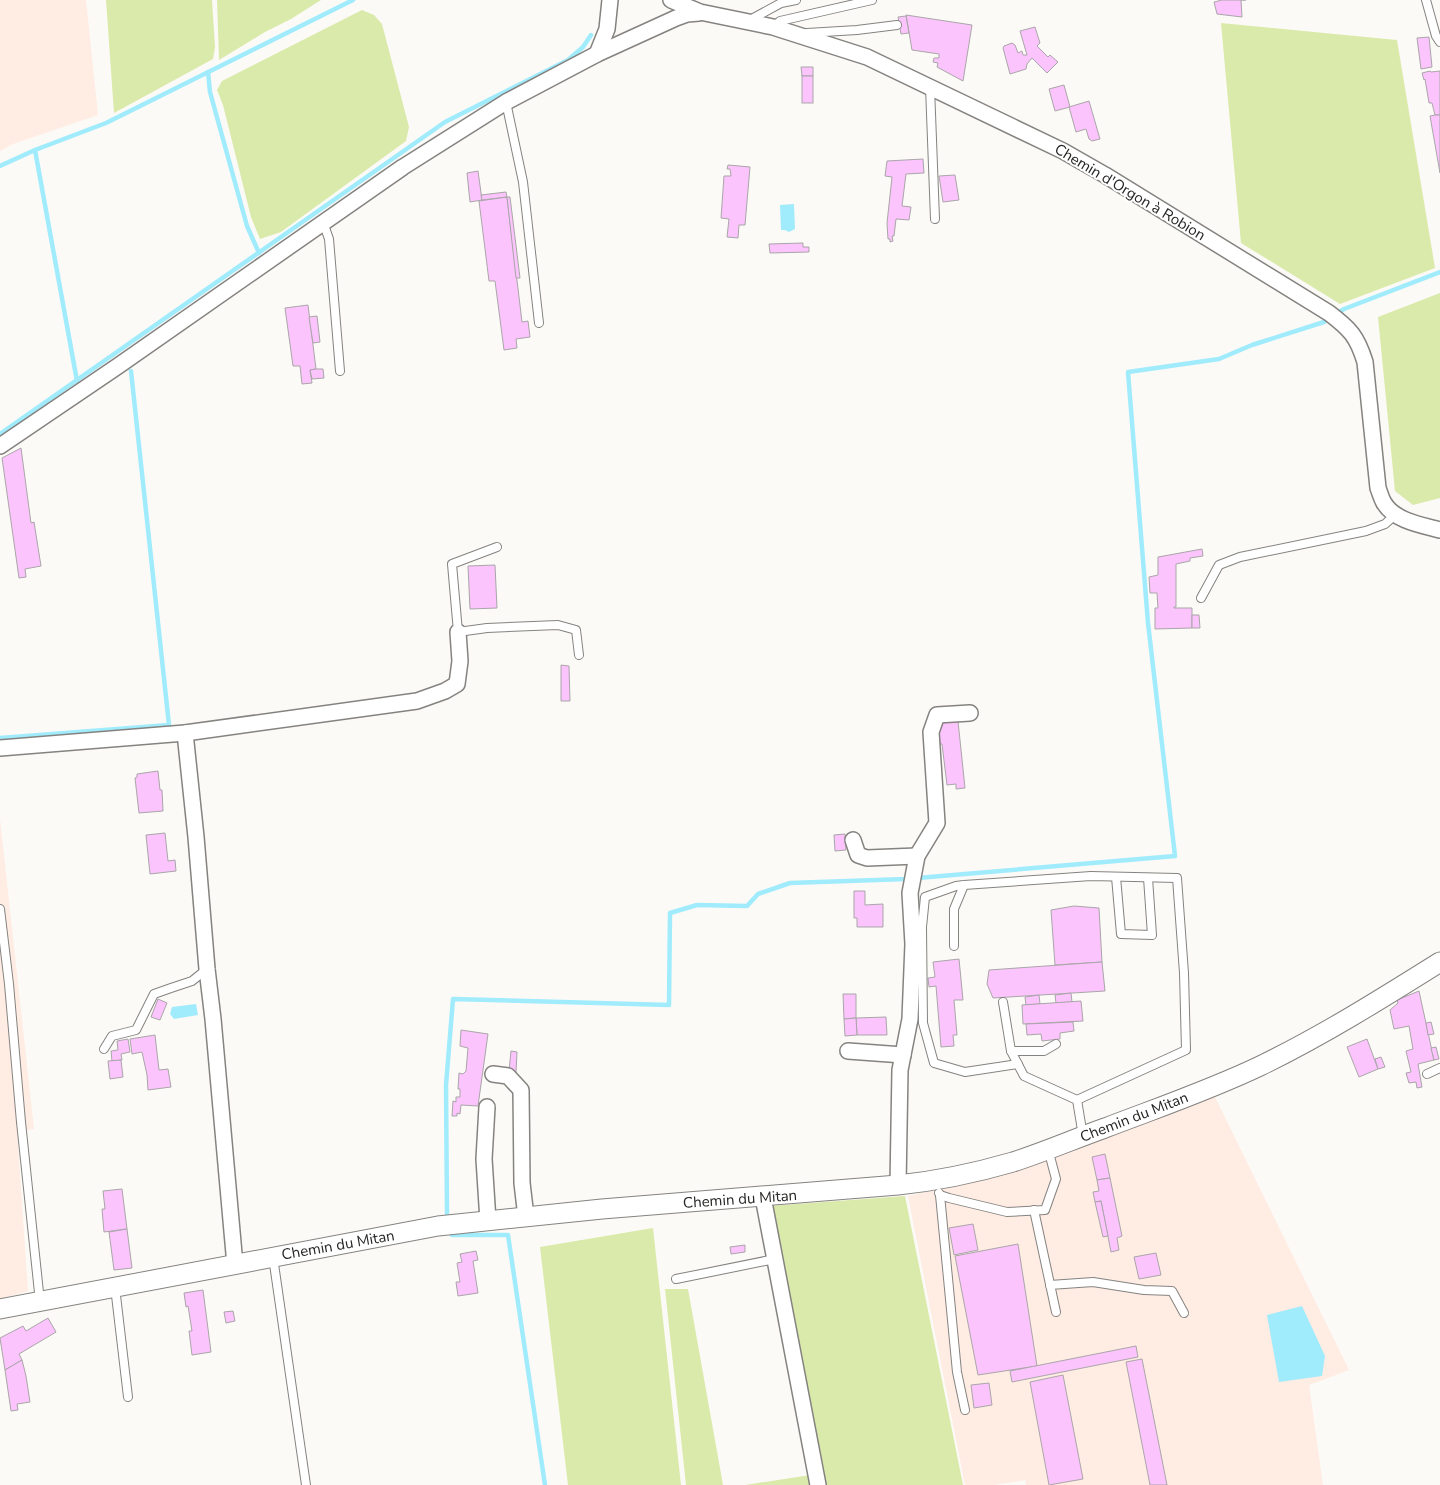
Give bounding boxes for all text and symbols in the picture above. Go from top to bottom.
street label: Chemin d'Orgon à Robion [1051,139,1209,245]
street label: Chemin du Mitan [1077,1087,1191,1147]
street label: Chemin du Mitan [682,1185,798,1213]
street label: Chemin du Mitan [280,1225,396,1265]

